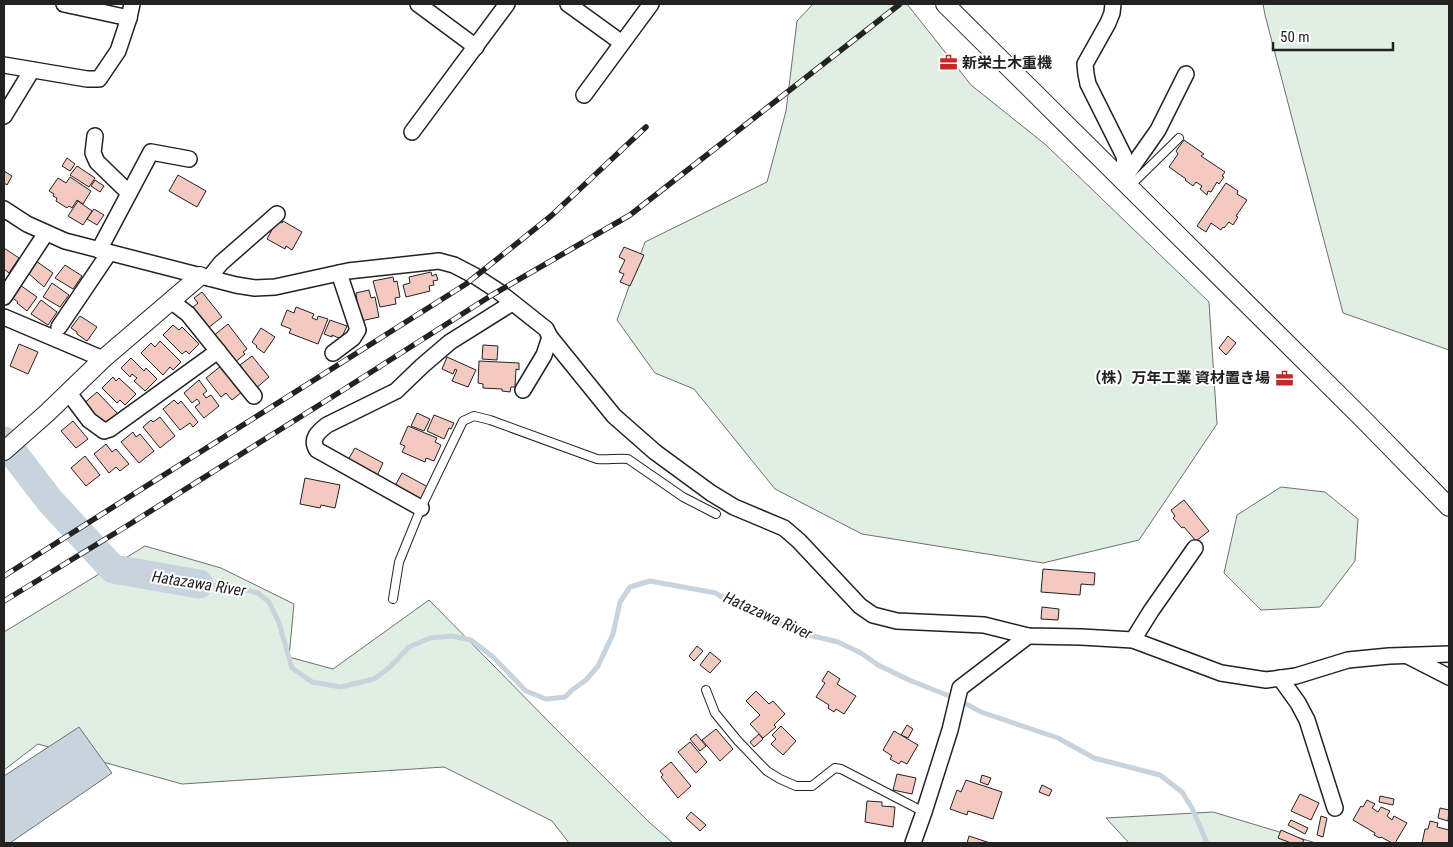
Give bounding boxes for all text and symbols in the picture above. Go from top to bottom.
scale bar [1273,20,1393,52]
text: 50 m [1280,28,1310,46]
office icon: 新栄土木重機 [938,53,958,73]
place label: 新栄土木重機 [962,54,1052,72]
office icon: （株）万年工業 資材置き場 [1274,368,1294,388]
place label: （株）万年工業 資材置き場 [1087,369,1270,387]
water label: Hatazawa River [151,567,249,600]
water label: Hatazawa River [721,587,816,644]

